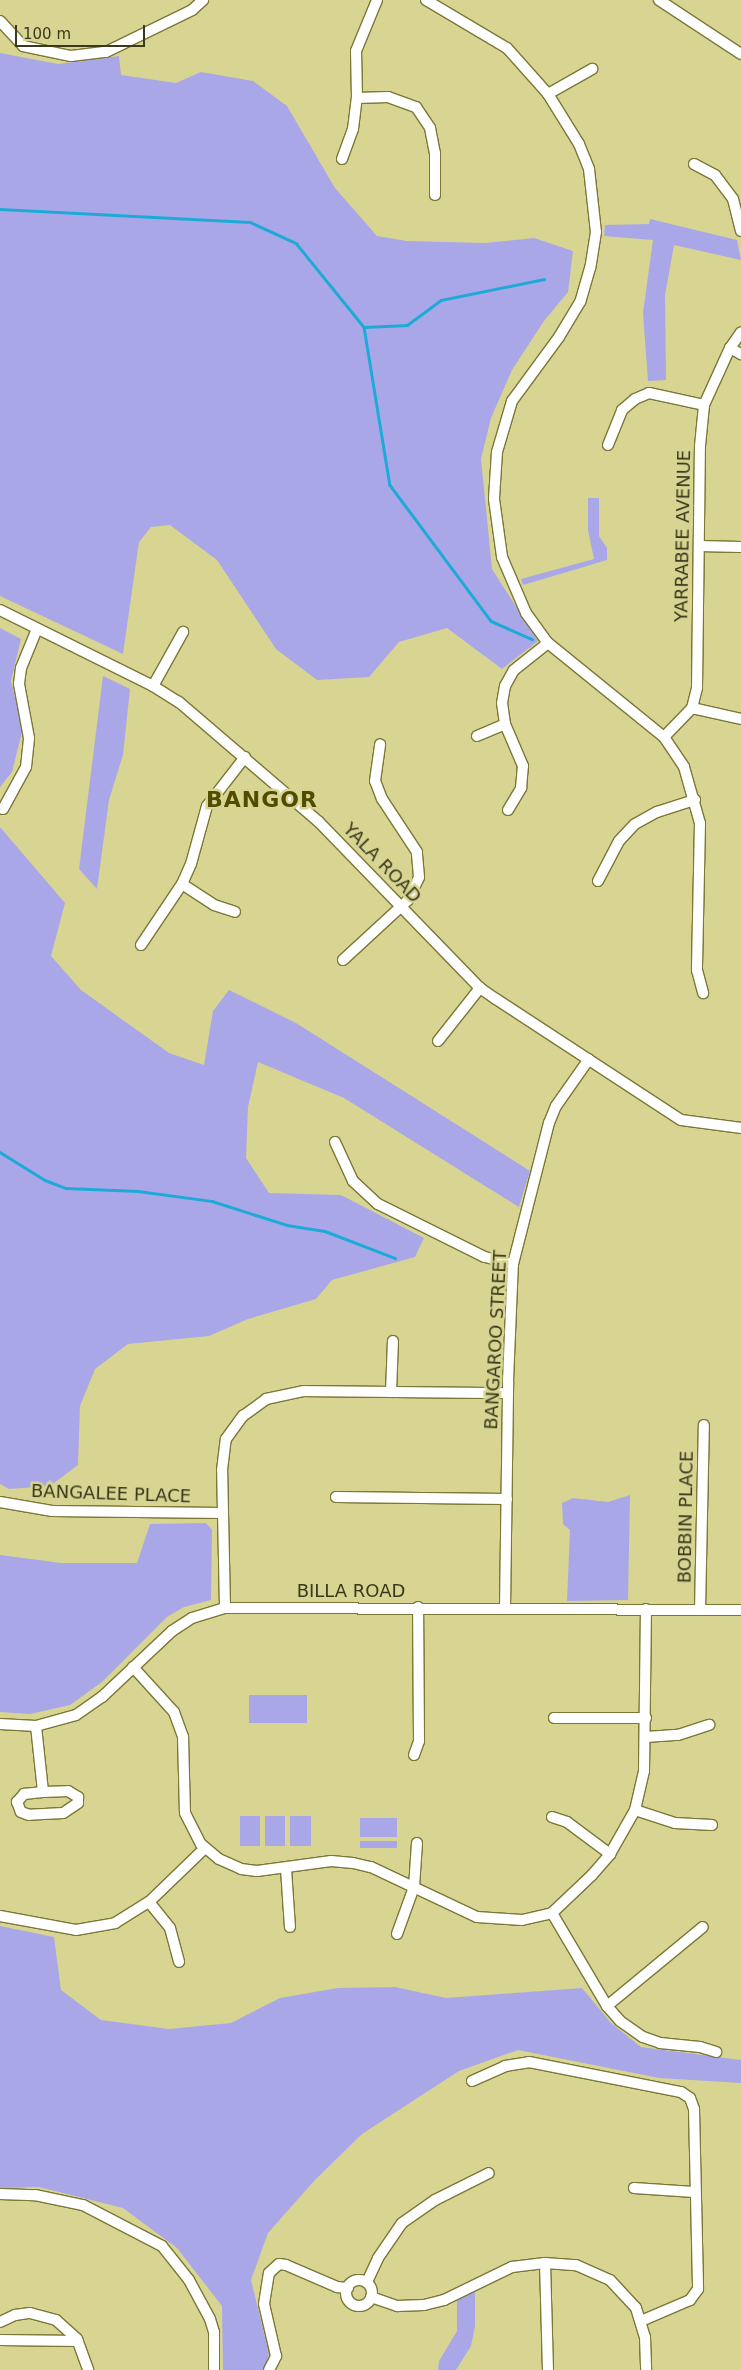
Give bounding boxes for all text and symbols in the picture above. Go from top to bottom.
scale bar [18,15,148,47]
text: 100 m [23,25,71,43]
street label: YARRABEE AVENUE [671,450,695,622]
district label: BANGOR [205,787,319,813]
street label: YALA ROAD [338,818,426,908]
street label: BANGAROO STREET [481,1250,511,1430]
street label: BOBBIN PLACE [674,1451,698,1583]
street label: BANGALEE PLACE [31,1480,191,1508]
street label: BILLA ROAD [297,1580,405,1602]

